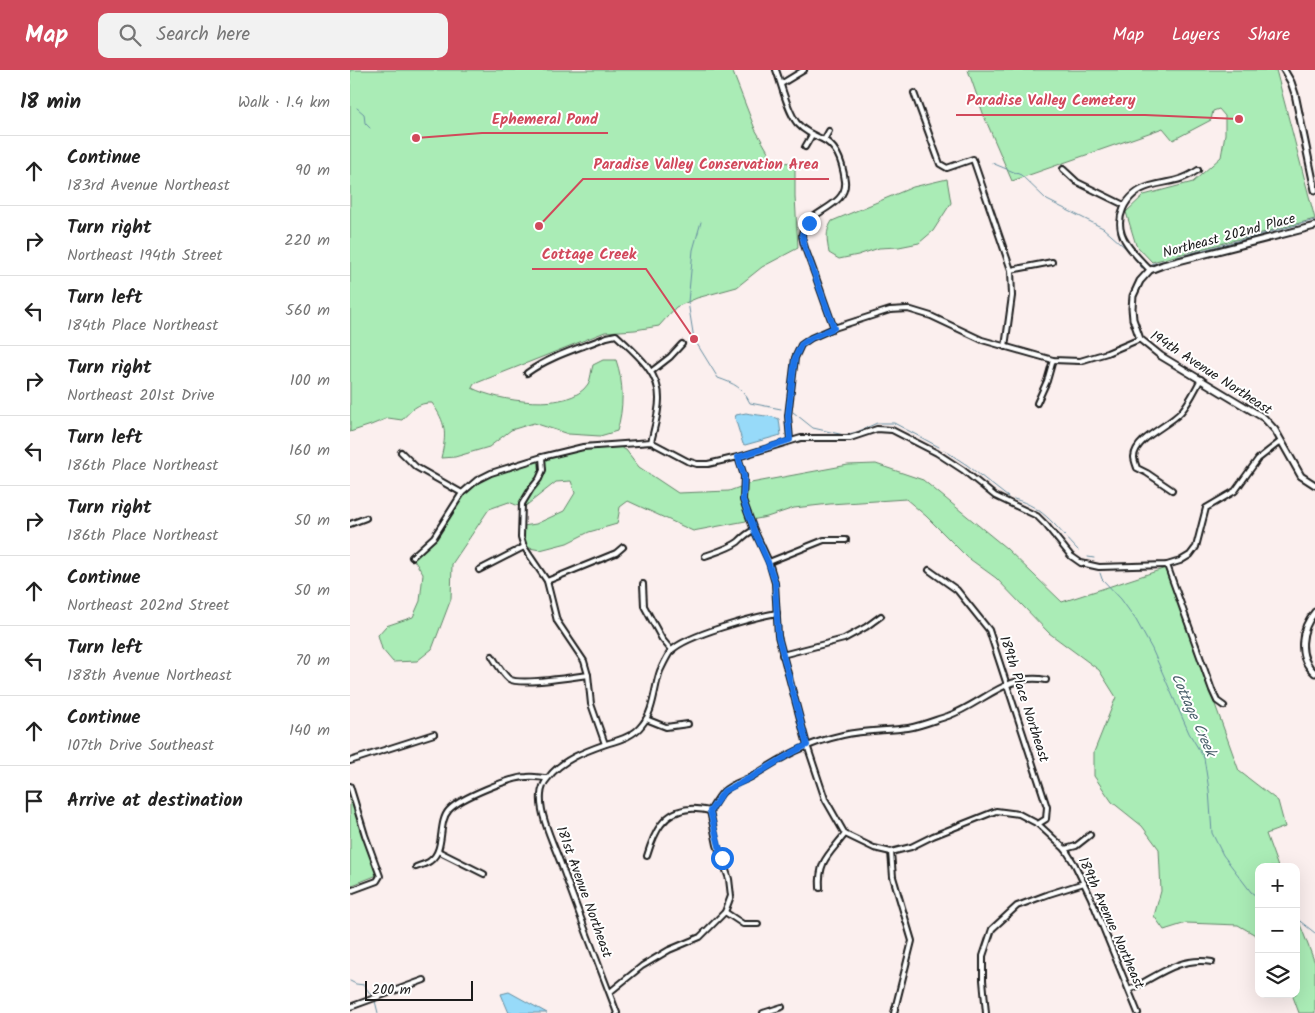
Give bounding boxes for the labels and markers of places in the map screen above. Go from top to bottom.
callout: Paradise Valley Cemetery [956,85,1145,115]
callout: Ephemeral Pond [482,103,608,133]
callout: Paradise Valley Conservation Area [583,149,829,179]
callout: Cottage Creek [532,239,646,269]

